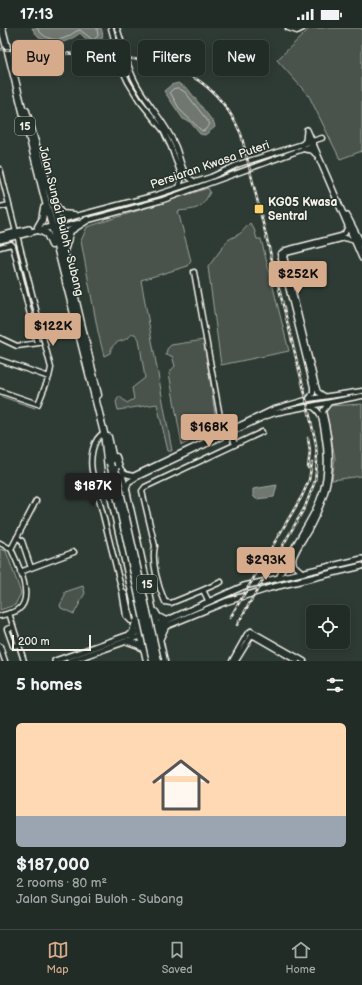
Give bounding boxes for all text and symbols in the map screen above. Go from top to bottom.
text: 17:13 [20,5,53,24]
chip: Buy [12,40,64,76]
chip: Rent [72,40,130,76]
chip: Filters [138,40,205,76]
chip: New [213,40,269,76]
road number: 15 [15,117,35,135]
street label: Persiaran Kwasa Puteri [148,137,272,192]
street label: Jalan Sungai Buloh - Subang [35,144,87,298]
place label: KG05 Kwasa Sentral [268,195,337,224]
marker: KG05 Kwasa Sentral [253,203,265,215]
pin: $252K [270,261,326,295]
text: $252K [278,266,318,282]
pin: $122K [25,313,81,347]
text: $122K [34,318,72,334]
pin: $168K [181,414,237,448]
text: $168K [190,419,228,435]
pin: $187K [65,473,121,507]
text: $187K [74,478,112,494]
pin: $293K [238,547,294,581]
text: $293K [246,552,286,568]
road number: 15 [137,575,157,593]
map controls [306,605,350,649]
button: locate [306,605,350,649]
scale bar [12,633,91,652]
text: 200 m [18,635,50,648]
icon: filters [324,674,346,696]
text: 5 homes [16,675,82,695]
icon: home [145,749,217,821]
text: $187,000 [16,855,90,875]
text: 2 rooms · 80 m² [16,875,107,891]
text: Jalan Sungai Buloh - Subang [16,891,183,907]
tab: Map [47,939,69,976]
tab: Saved [162,939,193,976]
tab: Home [286,939,315,976]

